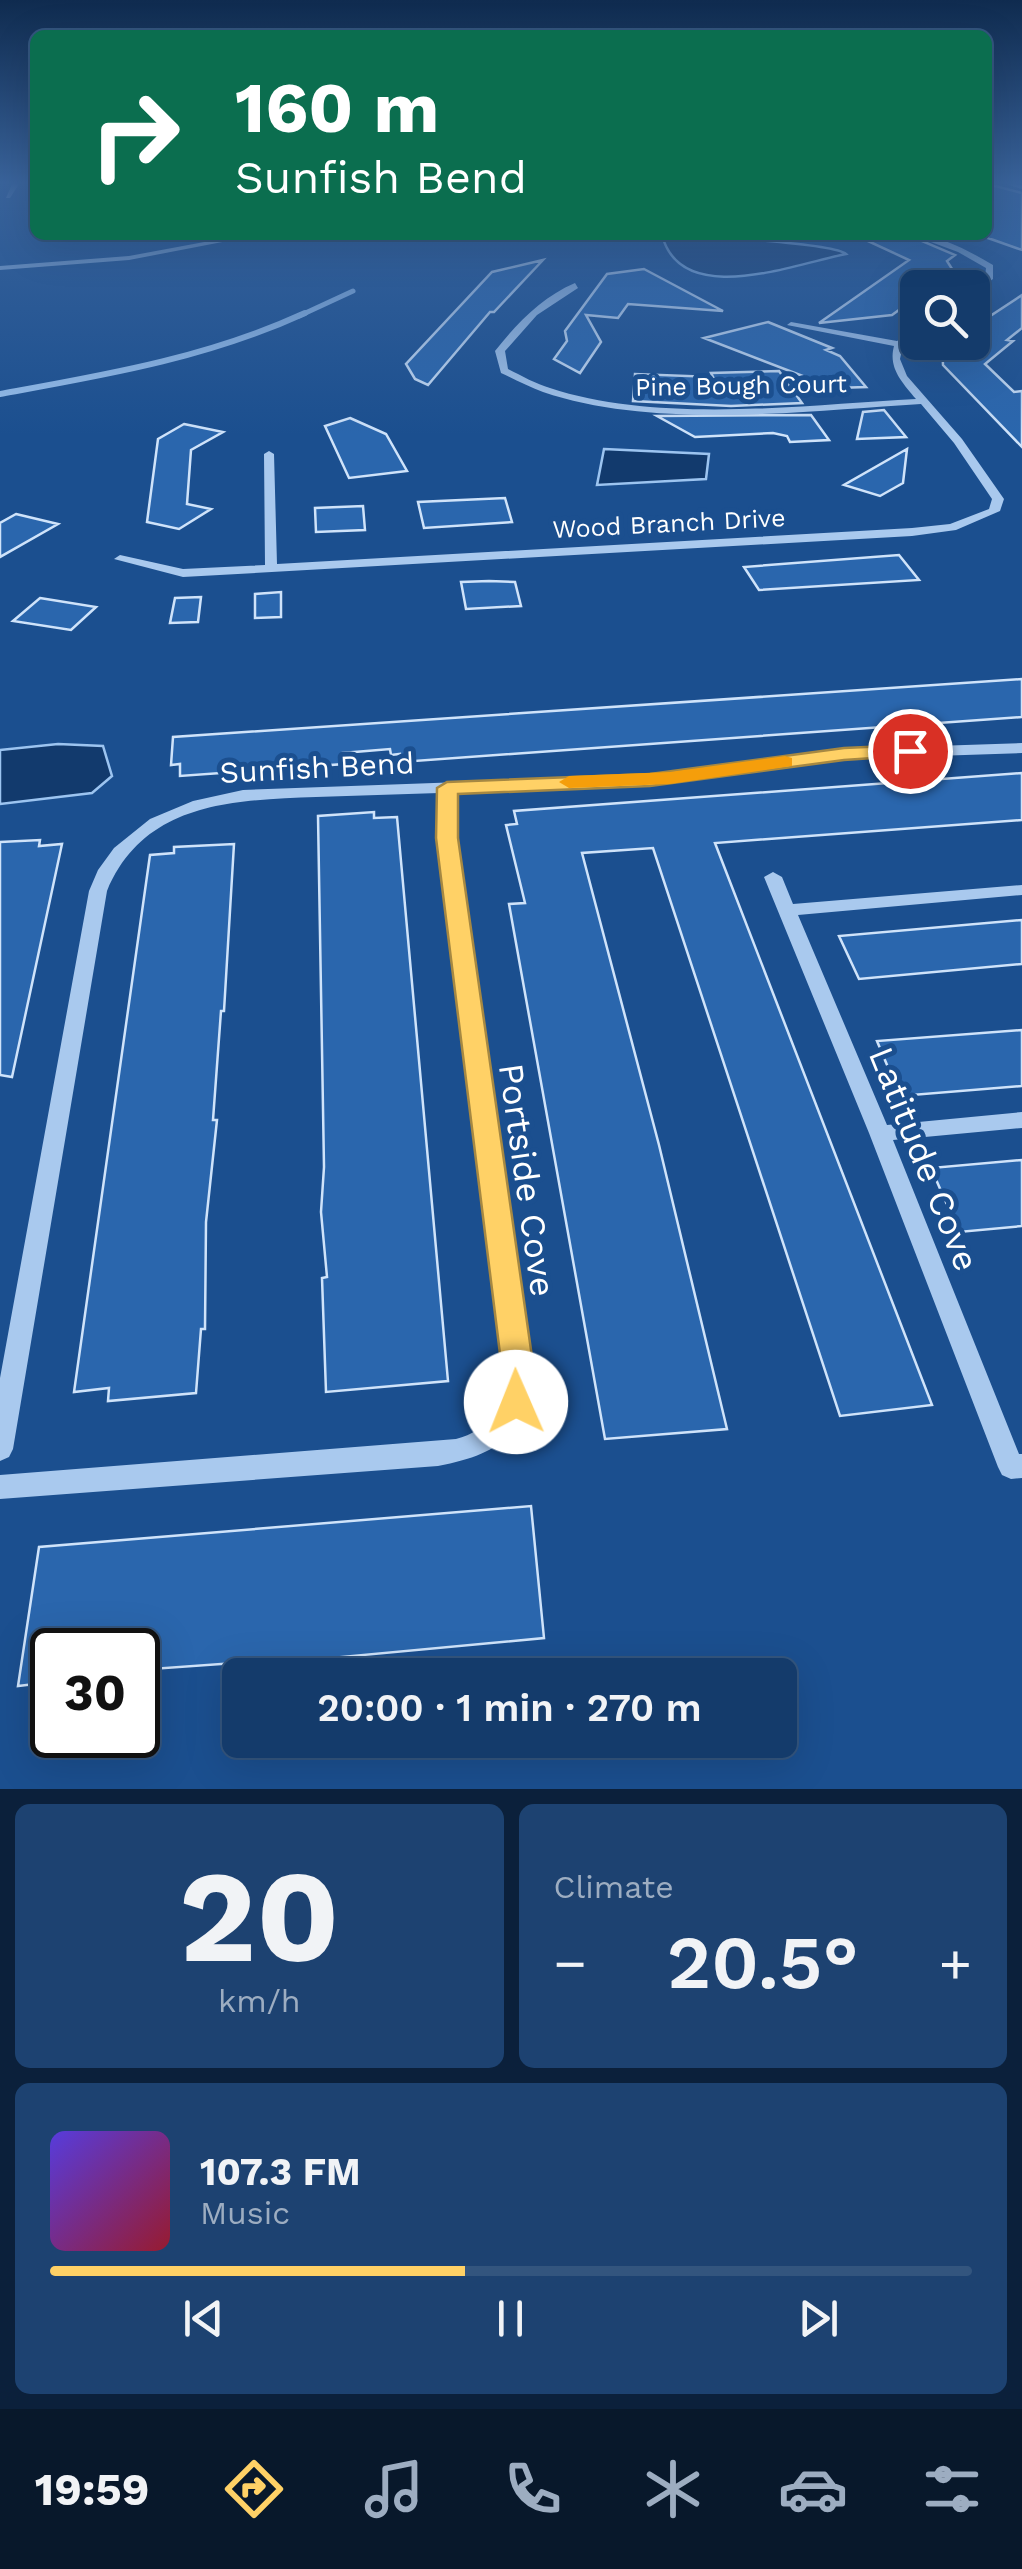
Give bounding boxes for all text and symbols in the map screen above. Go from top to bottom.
text: 160 m [235,67,439,149]
icon: right [70,70,200,200]
text: Sunfish Bend [235,151,527,204]
map controls [900,270,990,360]
button: search [900,270,990,360]
street label: Pine Bough Court [635,369,848,402]
street label: Wood Branch Drive [552,503,786,544]
pin [868,709,953,794]
icon: arrive [883,724,938,779]
street label: Sunfish Bend [219,745,415,790]
street label: Latitude Cove [860,1041,988,1277]
street label: Portside Cove [490,1061,564,1299]
position arrow [464,1350,568,1454]
speed limit sign: 30 [30,1628,160,1758]
text: 20:00 · 1 min · 270 m [317,1686,702,1730]
text: 20 [179,1840,340,1993]
text: Climate [554,1868,674,1906]
text: 20.5° [667,1918,859,2006]
text: − [554,1931,587,1995]
text: + [939,1931,972,1995]
text: km/h [218,1982,300,2020]
text: 107.3 FM [200,2150,361,2194]
text: Music [200,2194,290,2232]
icon: previous [176,2291,231,2346]
icon: pause [483,2291,538,2346]
icon: next [791,2291,846,2346]
icon: directions [219,2454,289,2524]
icon: music [359,2454,429,2524]
icon: phone [498,2454,568,2524]
icon: climate [638,2454,708,2524]
icon: car [778,2454,848,2524]
icon: filters [917,2454,987,2524]
text: 19:59 [35,2463,149,2516]

